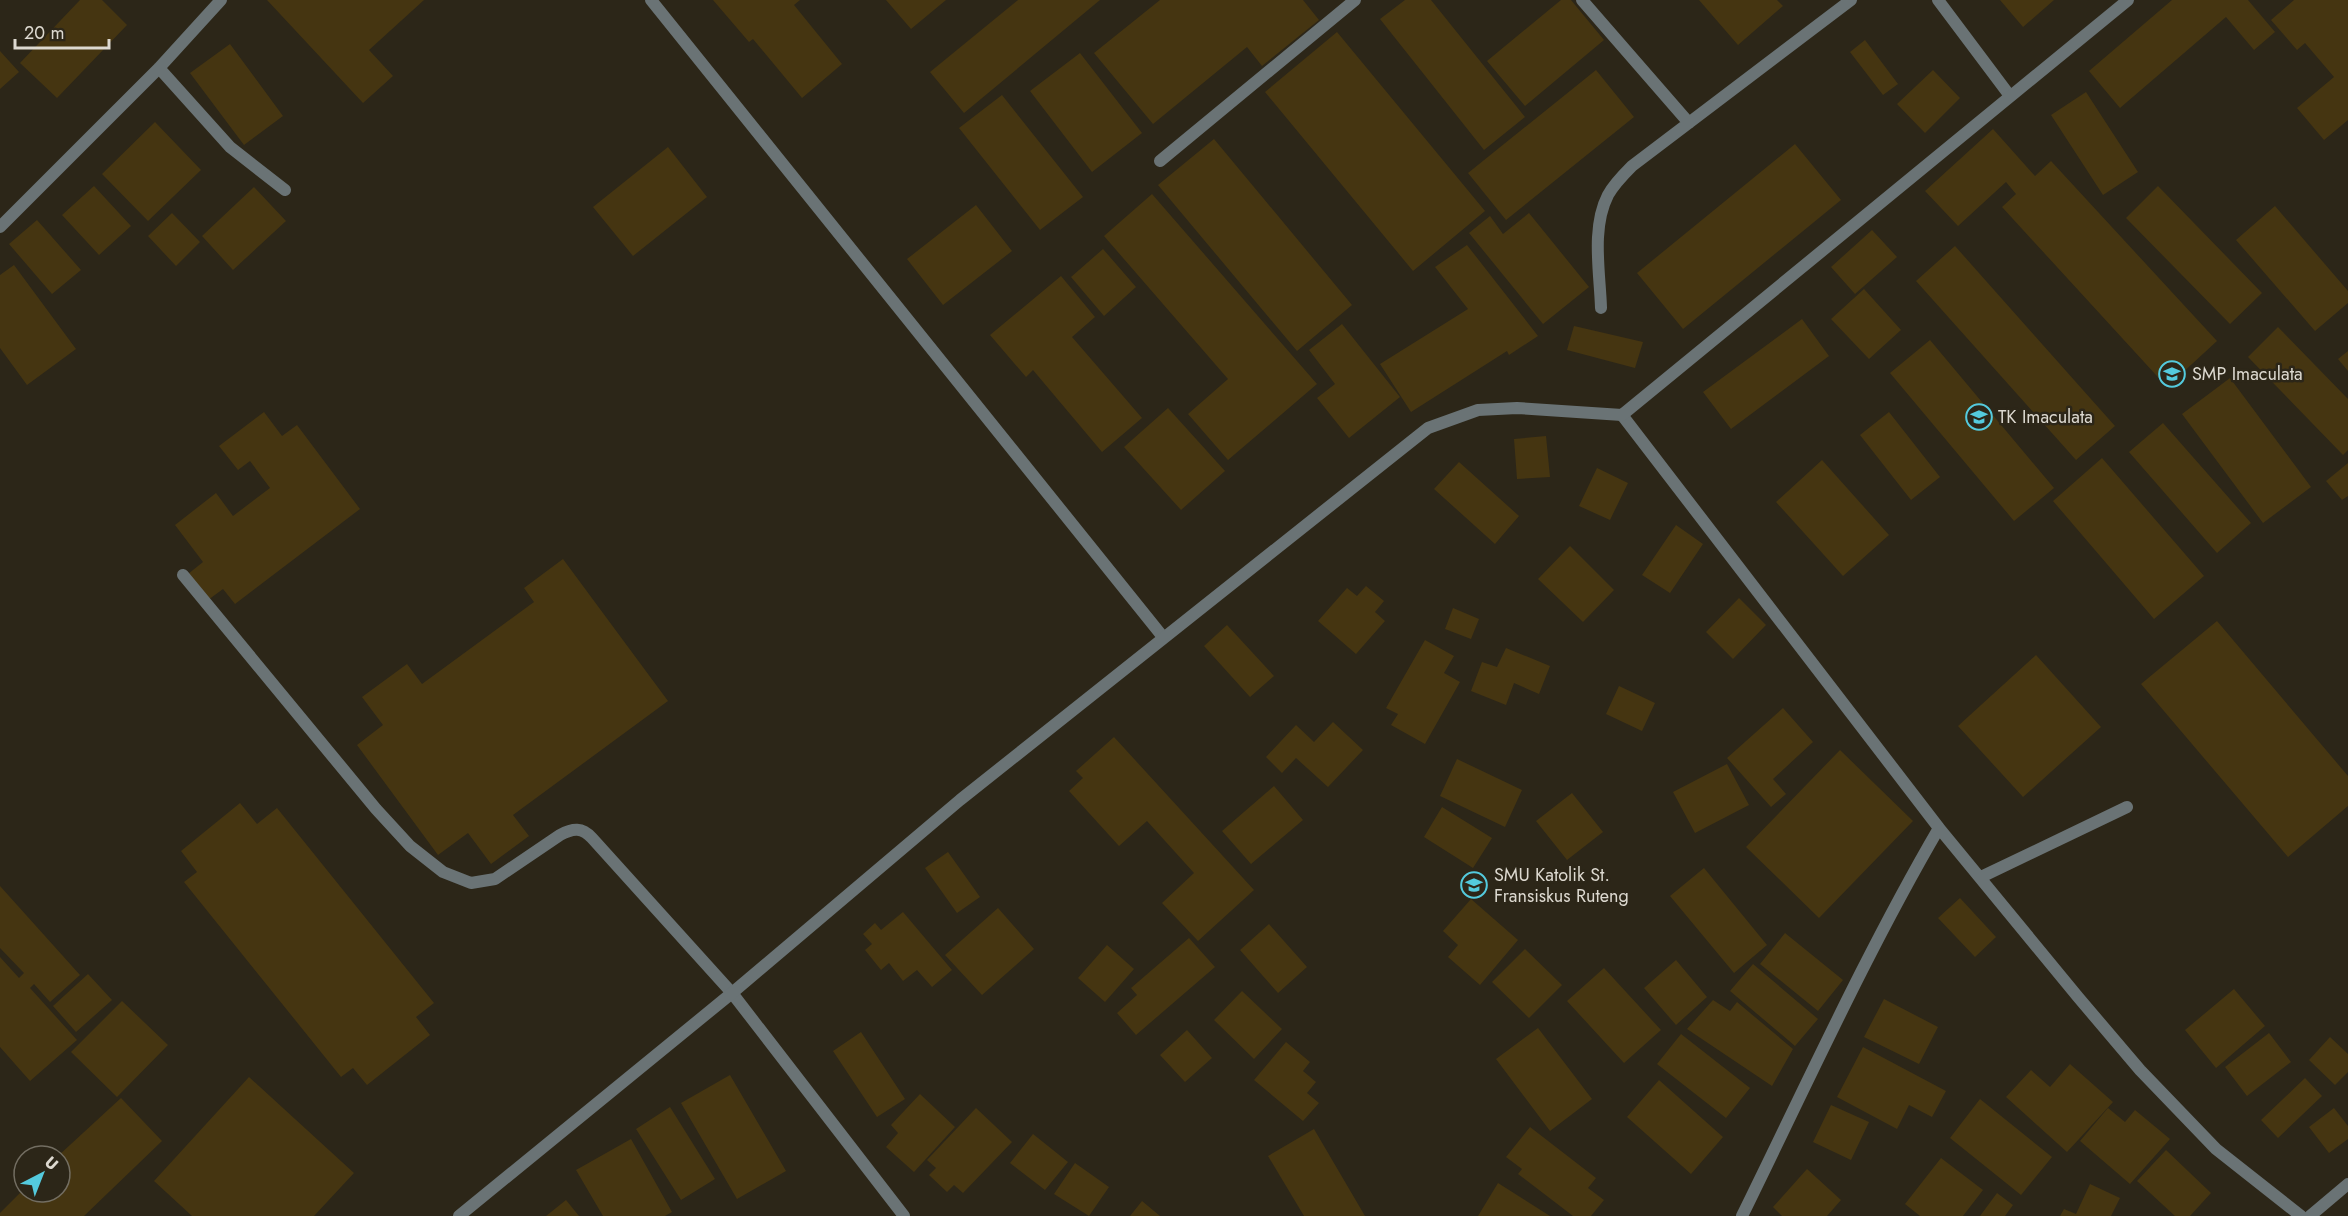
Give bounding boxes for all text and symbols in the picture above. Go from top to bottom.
scale bar [15,12,110,50]
text: 20 m [24,20,64,46]
school or university icon: SMP Imaculata [2157,359,2187,389]
place label: SMP Imaculata [2192,361,2303,387]
school or university icon: TK Imaculata [1964,402,1994,432]
place label: TK Imaculata [1998,404,2093,430]
place label: SMU Katolik St. Fransiskus Ruteng [1494,862,1629,909]
school or university icon: SMU Katolik St. Fransiskus Ruteng [1459,870,1489,900]
north arrow [12,1144,72,1204]
text: U [40,1151,64,1176]

